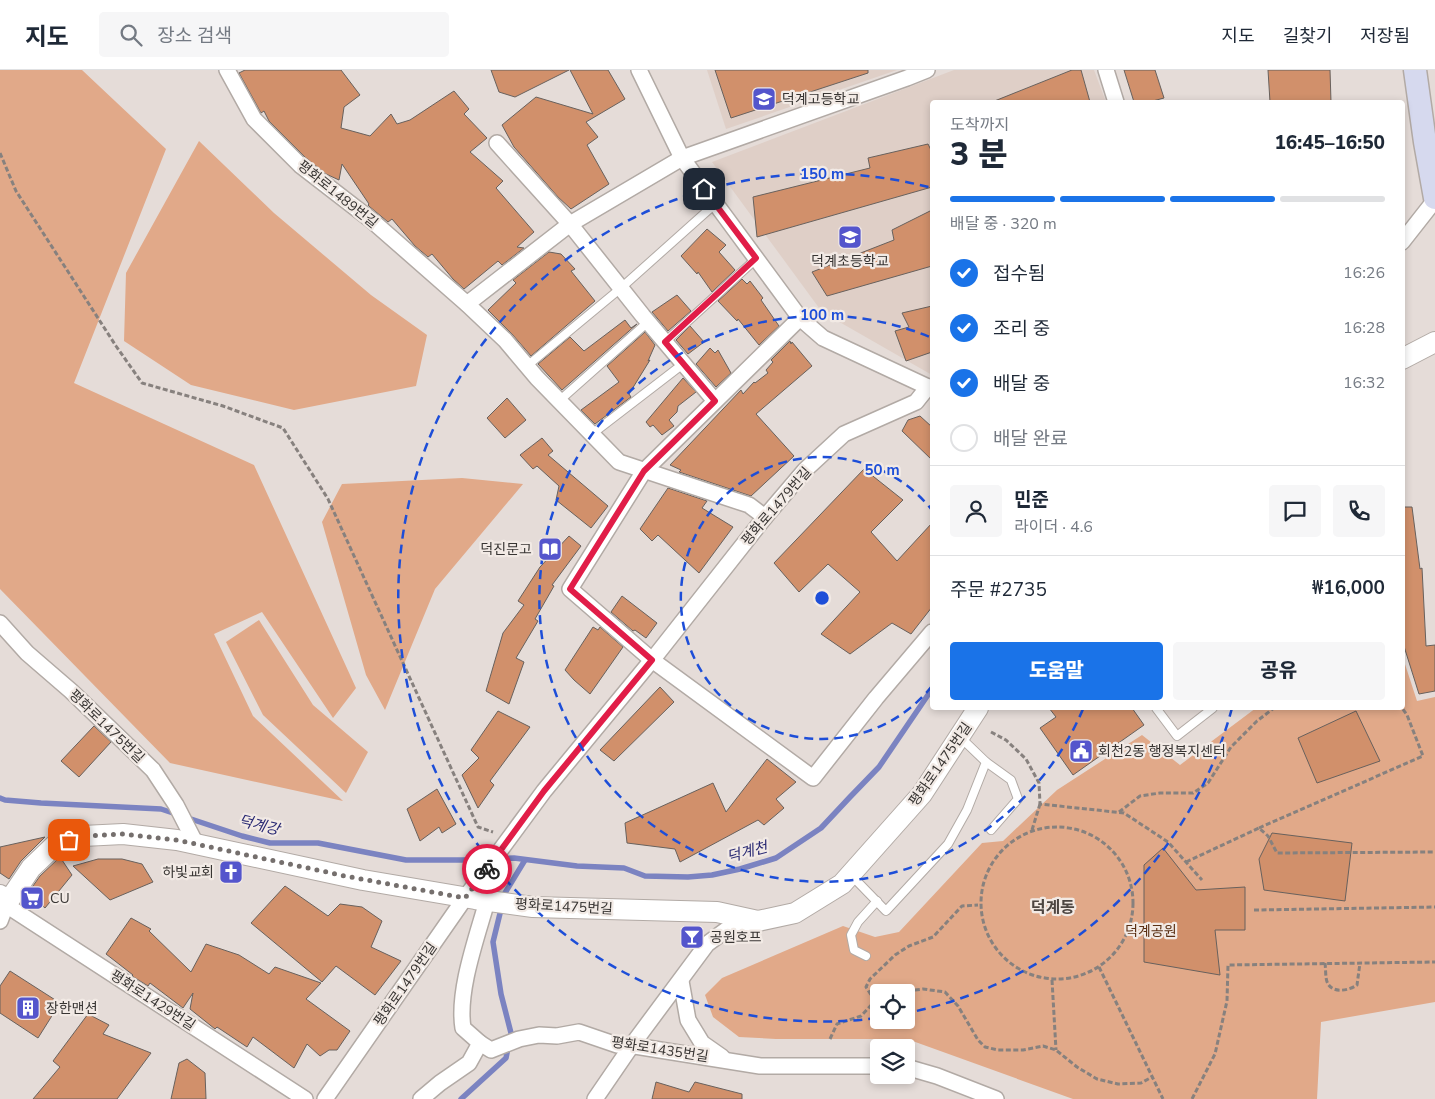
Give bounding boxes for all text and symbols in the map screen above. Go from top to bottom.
search box [99,12,449,57]
text: 지도 [25,21,69,53]
icon: search [117,21,145,49]
text: 장소 검색 [157,23,232,49]
text: 지도 [1222,24,1255,48]
text: 길찾기 [1283,24,1332,48]
text: 저장됨 [1360,24,1410,48]
school or university icon: 덕계고등학교 [751,86,777,112]
place label: 덕계고등학교 [782,90,859,109]
text: 도착까지 [950,114,1009,136]
text: 16:45–16:50 [1274,130,1385,156]
text: 3 분 [950,133,1008,176]
street label: 평화로1489번길 [294,156,382,233]
text: 150 m [800,164,844,184]
pin [683,168,725,210]
icon: home [690,175,718,203]
text: 배달 중 · 320 m [950,213,1057,235]
school or university icon: 덕계초등학교 [837,224,863,250]
place label: 덕계초등학교 [811,252,889,271]
icon: check [950,259,978,287]
text: 접수됨 [993,261,1045,287]
text: 16:26 [1343,262,1385,284]
text: 100 m [800,305,844,325]
icon: check [950,314,978,342]
text: 조리 중 [993,316,1050,342]
text: 16:28 [1343,317,1385,339]
icon: check [950,369,978,397]
text: 배달 중 [993,371,1050,397]
text: 16:32 [1343,372,1385,394]
text: 배달 완료 [993,426,1068,452]
text: 50 m [864,460,900,480]
street label: 평화로1479번길 [737,463,816,550]
button: person [950,485,1002,537]
button: chat [1269,485,1321,537]
button: phone [1333,485,1385,537]
text: 민준 [1014,487,1049,513]
text: 라이더 · 4.6 [1014,516,1093,538]
library icon: 덕진문고 [537,536,563,562]
place label: 덕진문고 [480,540,532,559]
text: ₩16,000 [1312,575,1385,601]
text: 주문 #2735 [950,577,1047,603]
centre of rings [813,589,831,607]
button: 도움말 [950,642,1163,700]
button: 공유 [1173,642,1385,700]
street label: 평화로1475번길 [65,685,148,767]
street label: 평화로1475번길 [905,719,976,810]
public building icon: 회천2동 행정복지센터 [1068,738,1094,764]
place label: 회천2동 행정복지센터 [1098,742,1226,761]
water label: 덕계강 [236,810,284,840]
pin [48,819,90,861]
icon: bag [55,826,83,854]
water label: 덕계천 [724,836,772,867]
courier [462,844,512,894]
icon: bike [473,855,501,883]
church icon: 하빛교회 [218,859,244,885]
place label: 하빛교회 [162,863,214,882]
supermarket icon: CU [19,885,45,911]
place label: CU [50,889,70,908]
street label: 평화로1475번길 [515,894,613,919]
district label: 덕계동 [1031,897,1075,919]
park label: 덕계공원 [1125,922,1177,941]
bar icon: 공원호프 [679,924,705,950]
place label: 공원호프 [710,928,762,947]
street label: 평화로1479번길 [370,939,441,1030]
street label: 평화로1429번길 [106,966,199,1035]
map controls [870,984,915,1084]
button: locate [870,984,915,1029]
building icon: 장한맨션 [15,995,41,1021]
place label: 장한맨션 [46,999,98,1018]
street label: 평화로1435번길 [610,1032,710,1067]
button: layers [870,1039,915,1084]

